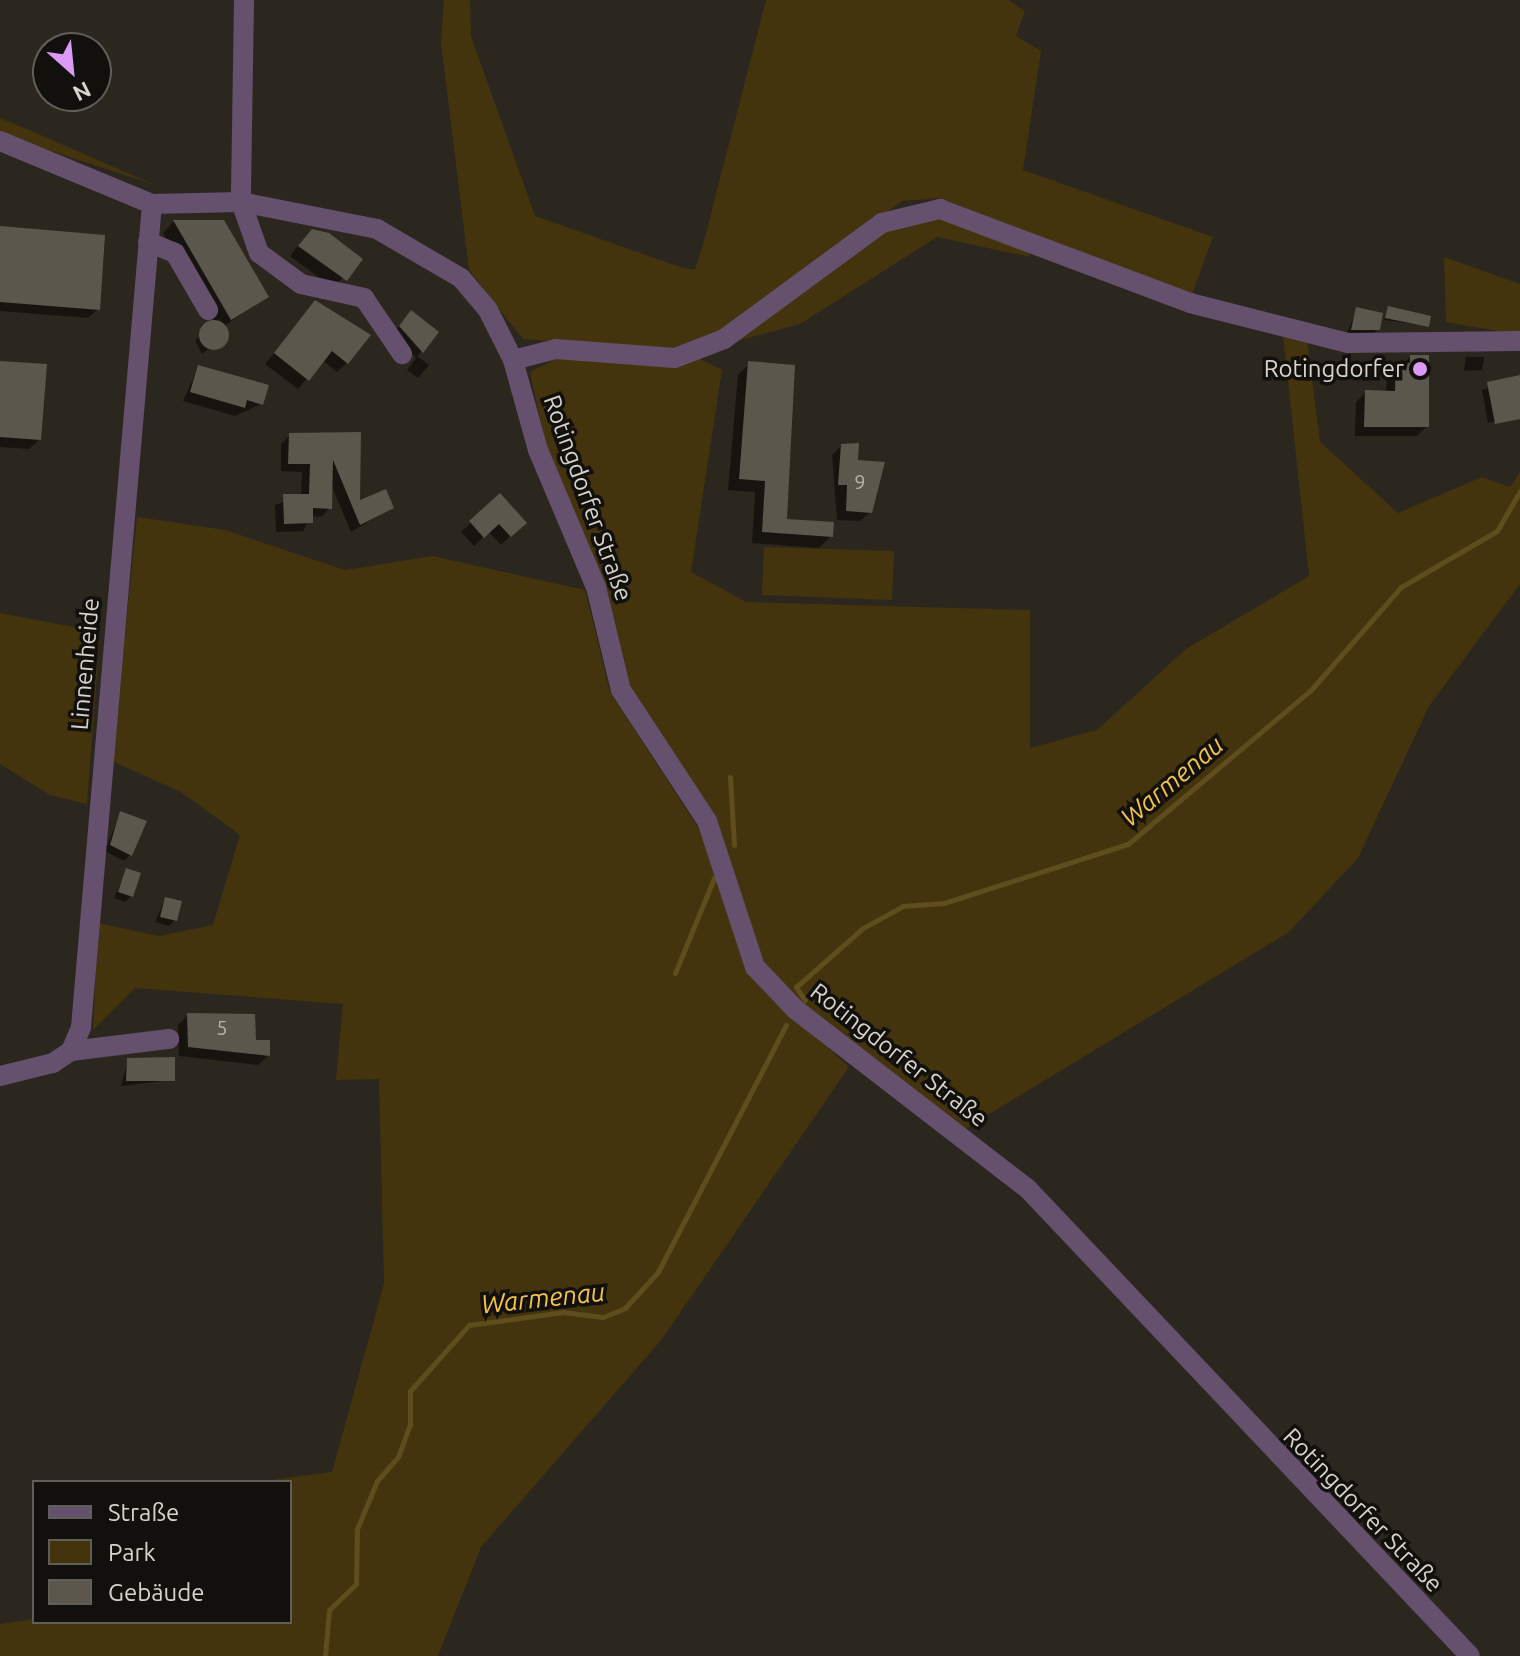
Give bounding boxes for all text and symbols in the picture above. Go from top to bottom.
north arrow [32,32,112,112]
text: N [69,77,95,107]
place label: Rotingdorfer [1264,355,1404,383]
marker: Rotingdorfer [1411,360,1429,378]
street label: Rotingdorfer Straße [537,391,639,605]
house number: 9 [854,469,866,493]
street label: Linnenheide [65,597,105,731]
water label: Warmenau [1114,729,1230,833]
street label: Rotingdorfer Straße [805,977,993,1133]
house number: 5 [216,1015,228,1039]
water label: Warmenau [480,1276,606,1320]
street label: Rotingdorfer Straße [1277,1422,1449,1598]
legend [32,1480,292,1624]
text: Straße [108,1499,179,1526]
text: Park [108,1539,156,1566]
text: Gebäude [108,1579,205,1606]

